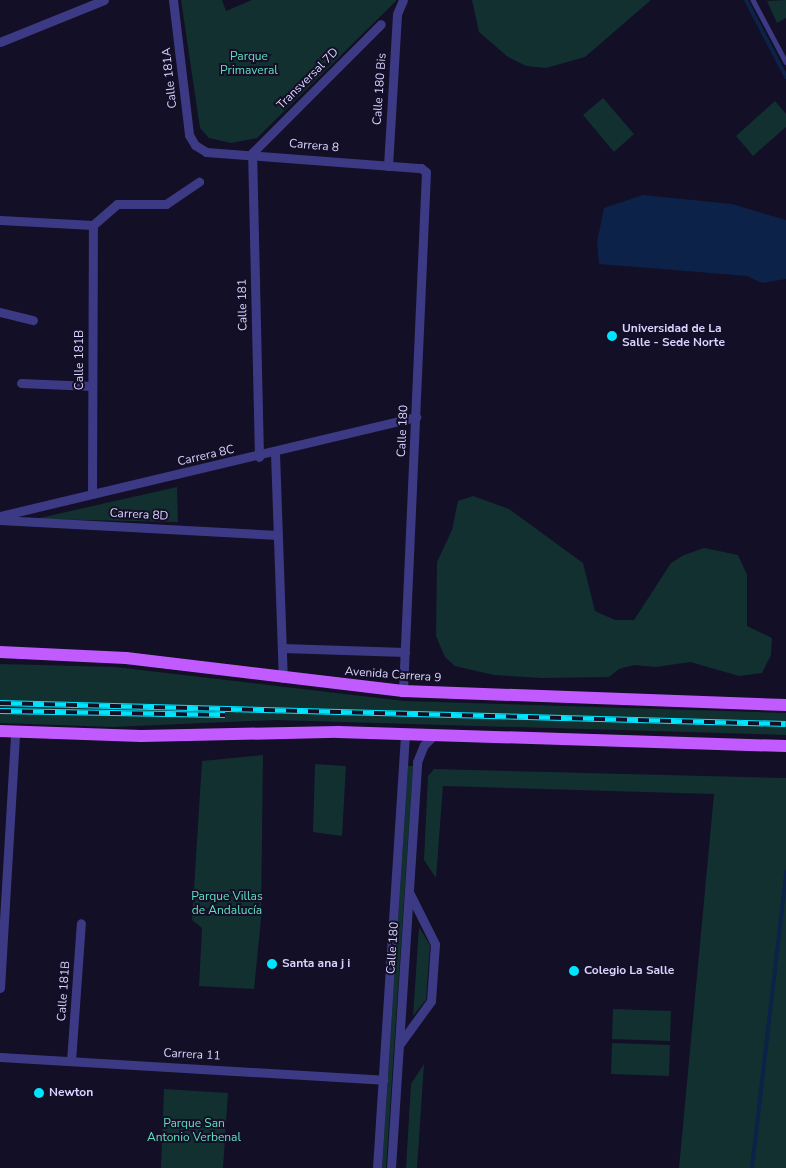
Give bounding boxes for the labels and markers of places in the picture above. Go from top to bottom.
place label: Universidad de La Salle - Sede Norte [622,322,725,350]
marker: Universidad de La Salle - Sede Norte [606,330,618,342]
place label: Santa ana j i [282,957,350,971]
marker: Santa ana j i [266,958,278,970]
place label: Colegio La Salle [584,964,674,978]
marker: Colegio La Salle [568,965,580,977]
place label: Newton [49,1086,93,1100]
marker: Newton [33,1087,45,1099]

